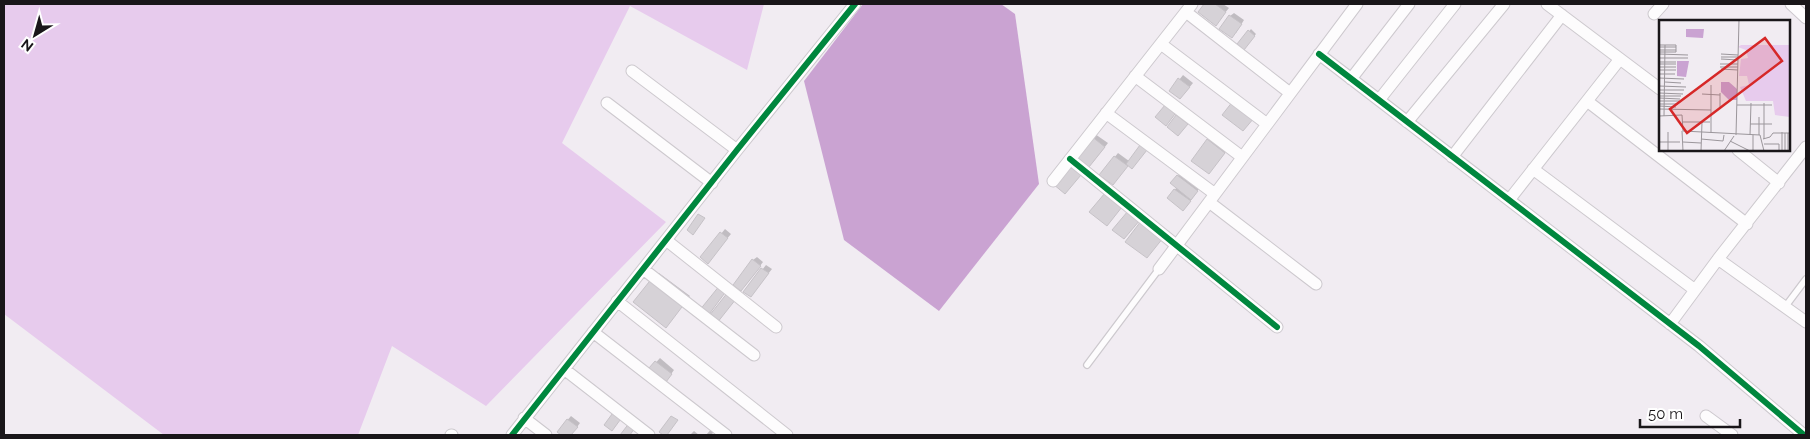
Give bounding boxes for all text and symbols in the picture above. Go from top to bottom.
north arrow [10,10,60,60]
inset map [1659,20,1790,151]
text: N [18,36,36,55]
scale bar [1640,396,1740,428]
text: 50 m [1648,405,1683,423]

